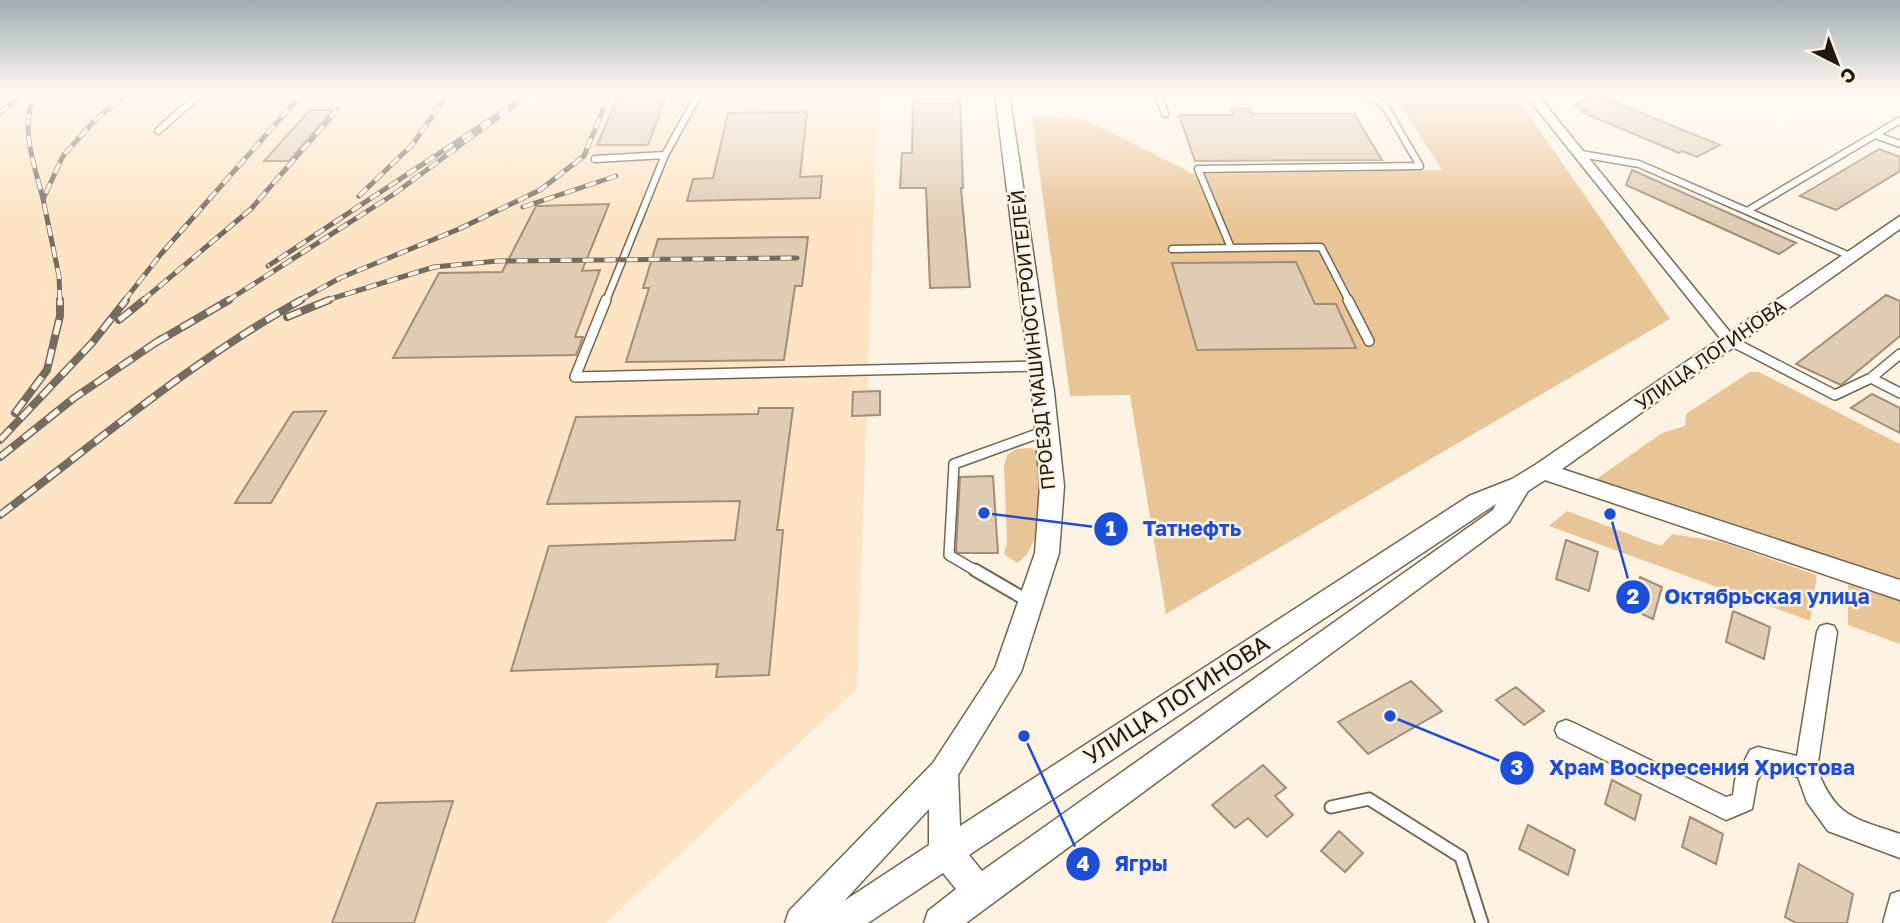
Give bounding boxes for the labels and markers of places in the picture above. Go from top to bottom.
callout: Татнефть [1094,508,1255,550]
callout: Октябрьская улица [1615,576,1884,618]
callout: Храм Воскресения Христова [1500,747,1869,789]
callout: Ягры [1065,843,1182,885]

